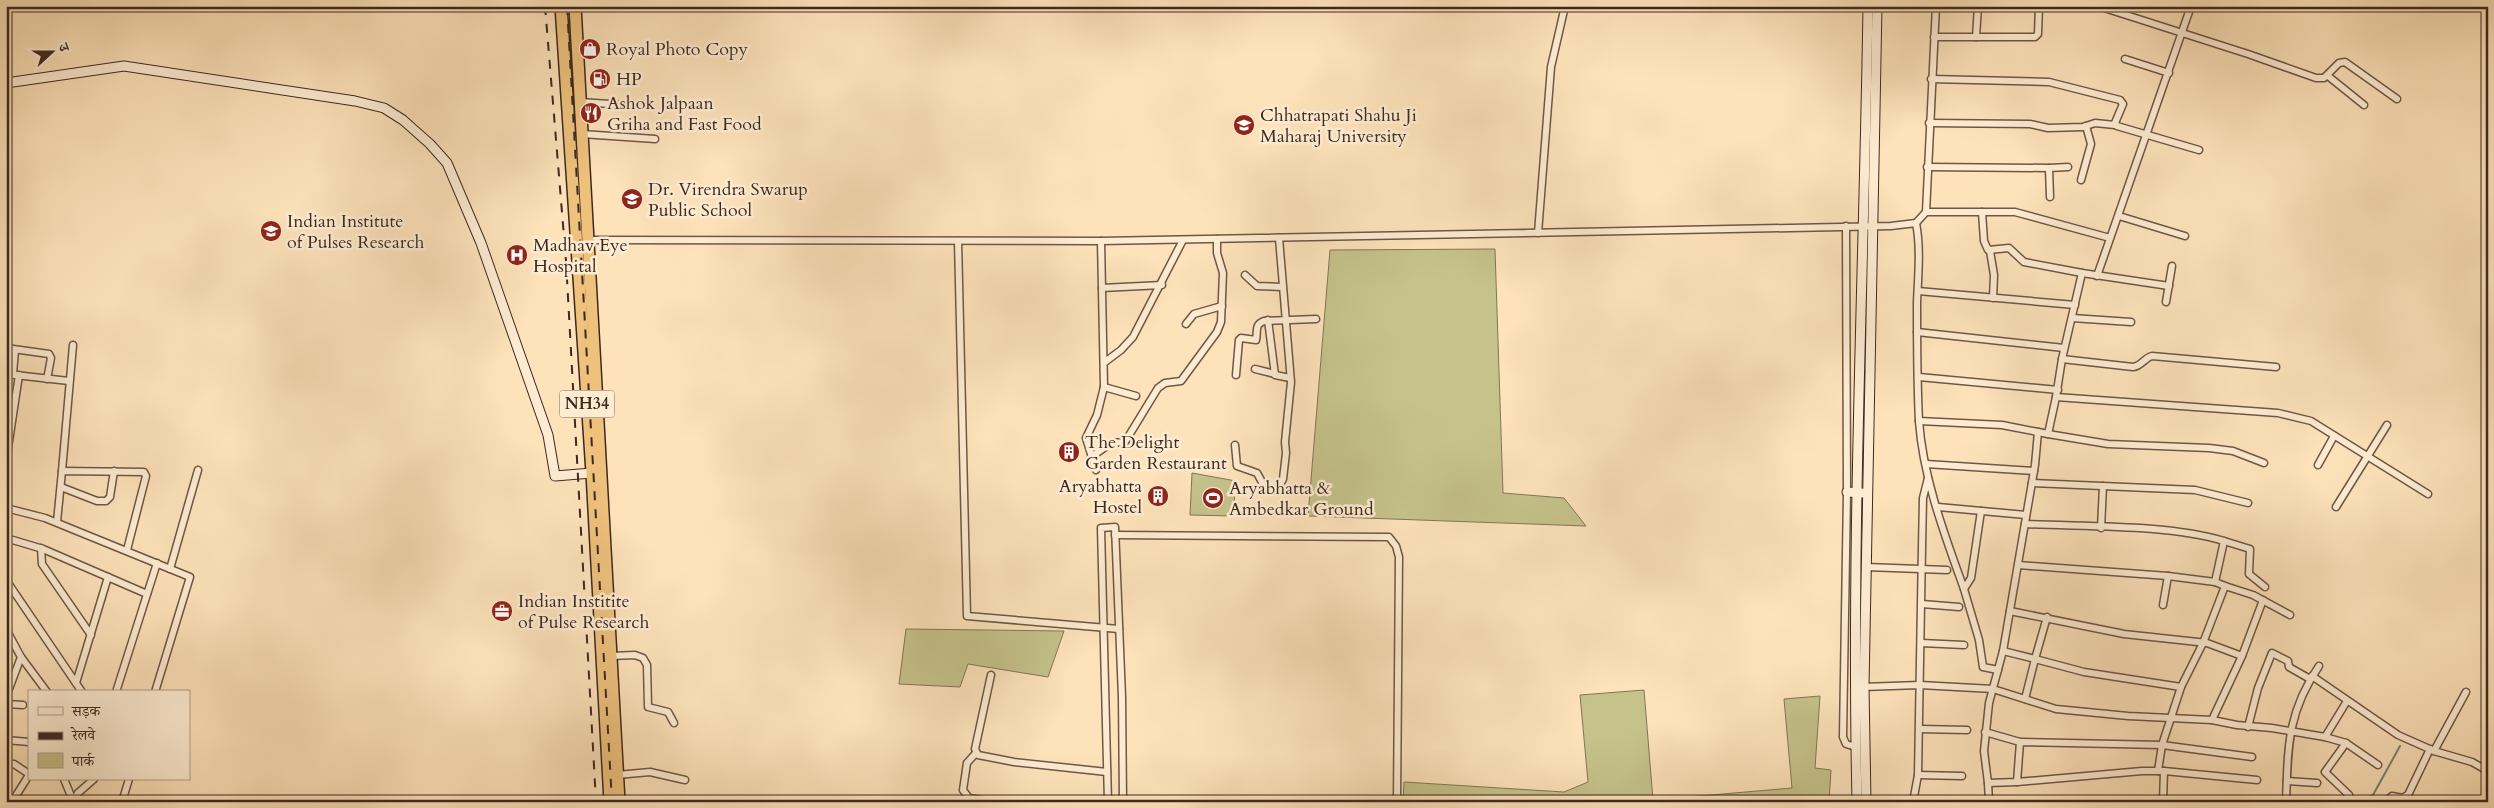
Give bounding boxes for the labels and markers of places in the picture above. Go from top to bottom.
shop icon: Royal Photo Copy [578,37,602,61]
place label: Royal Photo Copy [606,37,748,62]
fuel station icon: HP [588,67,612,91]
place label: HP [616,67,642,92]
place label: Ashok Jalpaan Griha and Fast Food [607,91,762,137]
restaurant icon: Ashok Jalpaan Griha and Fast Food [579,101,603,125]
place label: Chhatrapati Shahu Ji Maharaj University [1260,103,1417,149]
school or university icon: Chhatrapati Shahu Ji Maharaj University [1232,113,1256,137]
place label: Dr. Virendra Swarup Public School [648,177,808,223]
school or university icon: Dr. Virendra Swarup Public School [620,187,644,211]
place label: Indian Institute of Pulses Research [287,209,425,255]
school or university icon: Indian Institute of Pulses Research [259,219,283,243]
place label: Madhav Eye Hospital [533,233,628,279]
hospital icon: Madhav Eye Hospital [505,243,529,267]
place label: The Delight Garden Restaurant [1085,430,1227,476]
building icon: The Delight Garden Restaurant [1057,440,1081,464]
place label: Aryabhatta Hostel [1059,474,1142,520]
place label: Aryabhatta & Ambedkar Ground [1229,476,1374,522]
building icon: Aryabhatta Hostel [1146,484,1170,508]
sports icon: Aryabhatta & Ambedkar Ground [1201,486,1225,510]
place label: Indian Institite of Pulse Research [518,589,650,635]
office icon: Indian Institite of Pulse Research [490,599,514,623]

